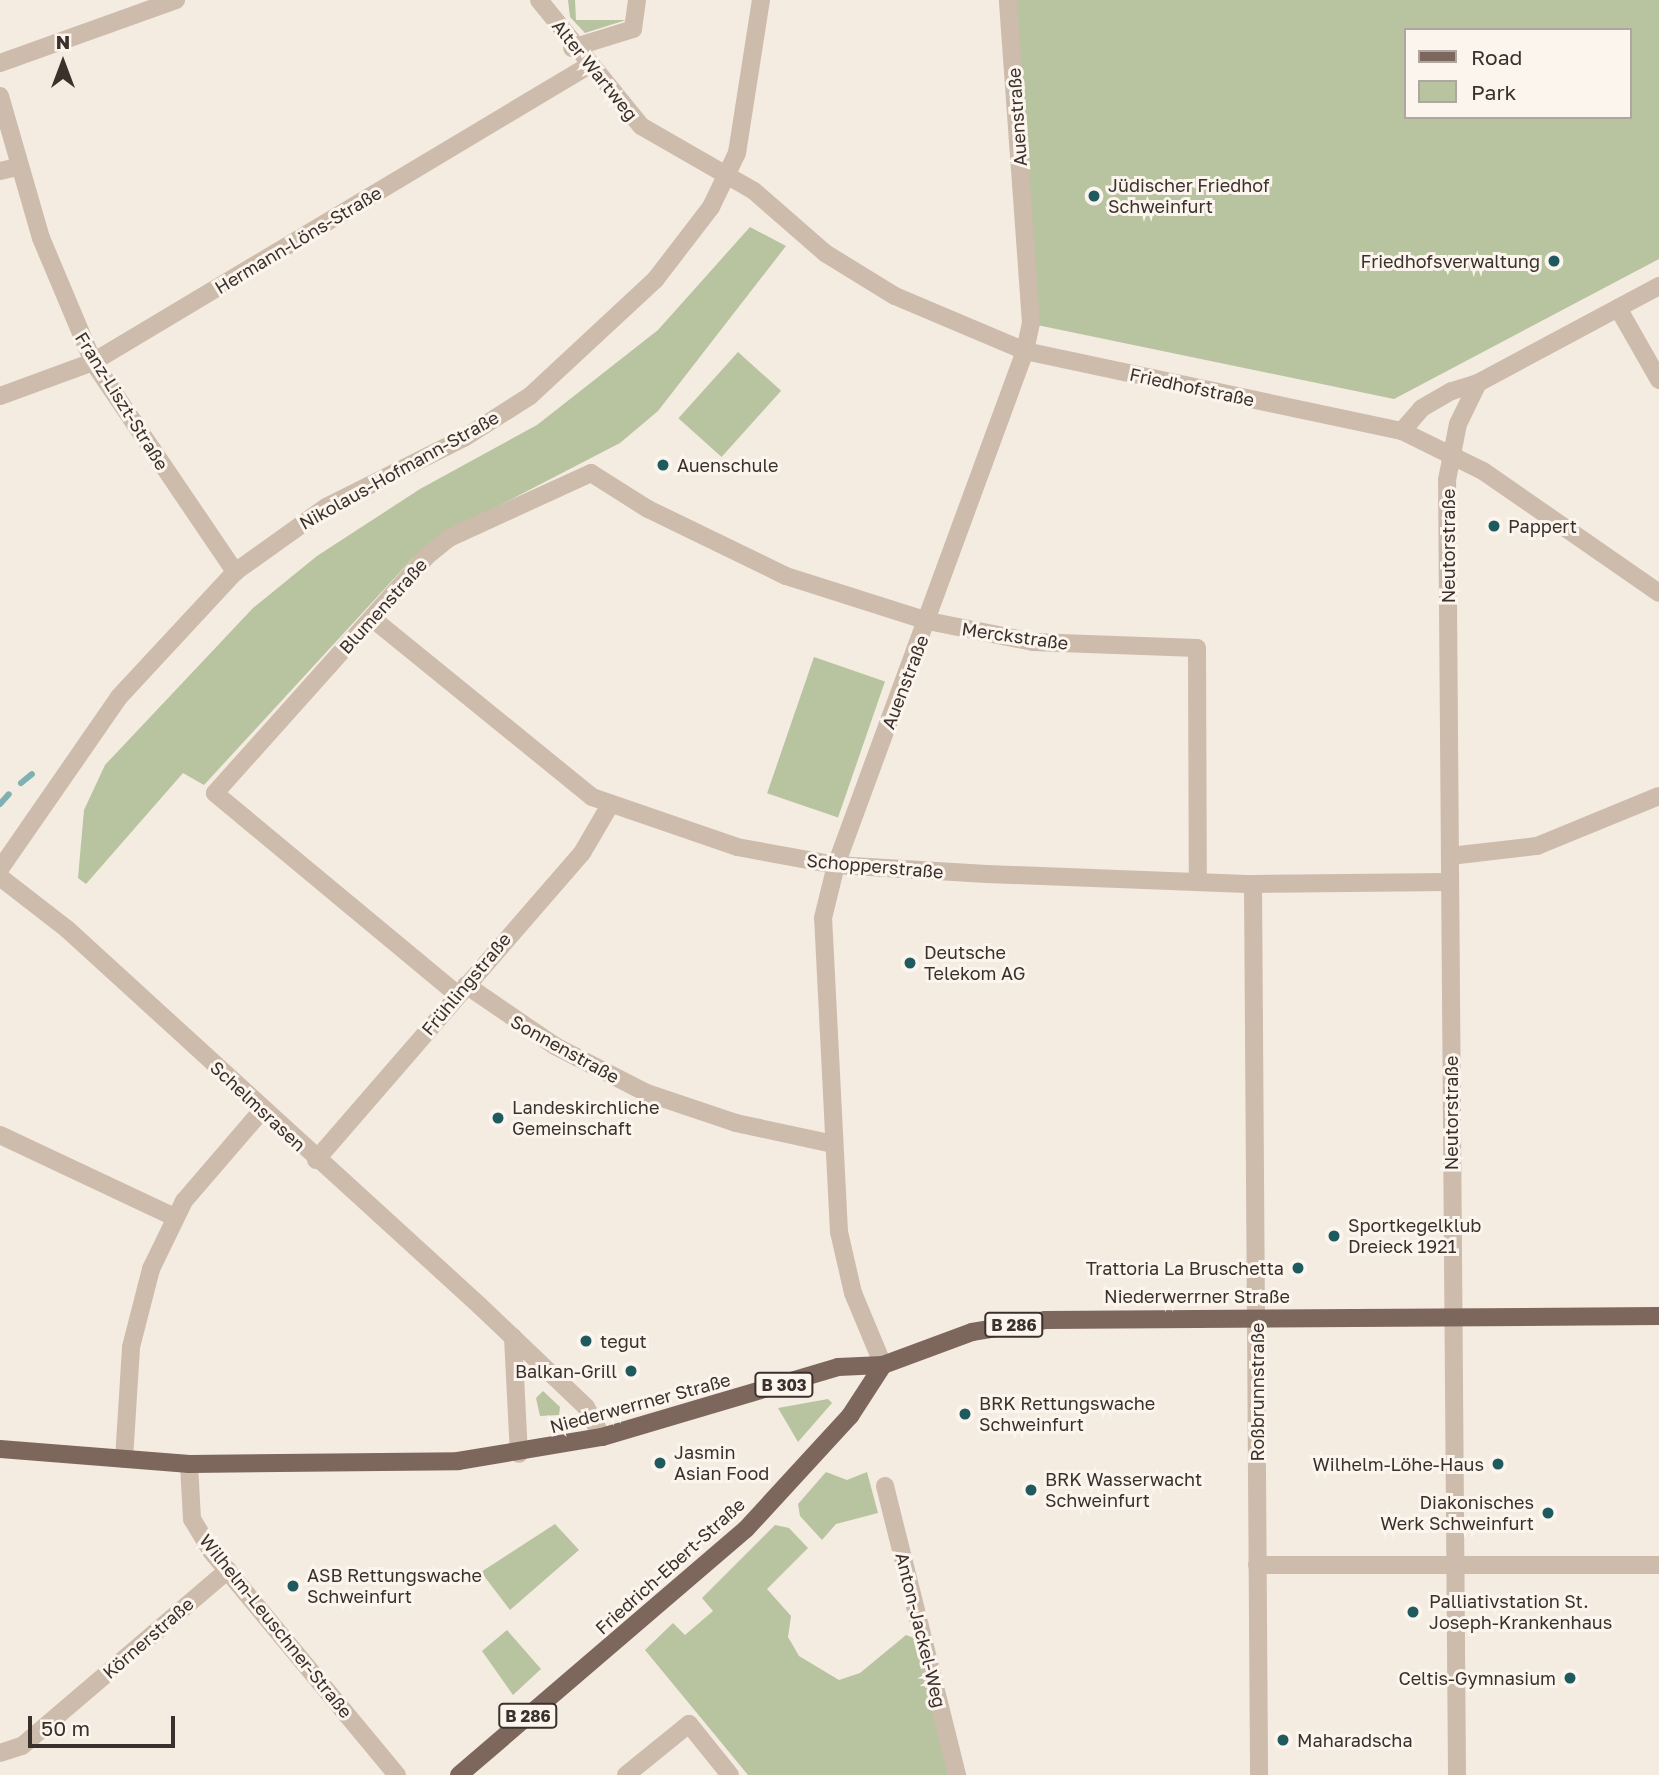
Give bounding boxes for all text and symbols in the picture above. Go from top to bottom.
street label: Alter Wartweg [548,15,642,125]
north arrow [28,28,98,98]
legend [1404,28,1631,119]
text: N [56,30,70,53]
text: Road [1471,44,1522,70]
street label: Auenstraße [1003,67,1031,167]
text: Park [1471,79,1516,105]
place label: Jüdischer Friedhof Schweinfurt [1108,175,1269,218]
street label: Hermann-Löns-Straße [211,182,385,298]
marker: Jüdischer Friedhof Schweinfurt [1086,188,1102,204]
place label: Friedhofsverwaltung [1361,250,1540,272]
marker: Friedhofsverwaltung [1546,253,1562,269]
street label: Franz-Liszt-Straße [71,328,173,474]
street label: Friedhofstraße [1128,363,1256,411]
street label: Nikolaus-Hofmann-Straße [296,406,502,534]
place label: Auenschule [677,454,778,476]
marker: Auenschule [655,457,671,473]
street label: Neutorstraße [1437,489,1459,603]
place label: Pappert [1508,515,1577,537]
marker: Pappert [1486,518,1502,534]
street label: Blumenstraße [335,554,431,658]
street label: Merckstraße [960,618,1070,654]
street label: Auenstraße [877,632,933,732]
street label: Schopperstraße [806,849,944,883]
street label: Frühlingstraße [417,928,515,1040]
place label: Deutsche Telekom AG [924,942,1025,984]
marker: Deutsche Telekom AG [902,955,918,971]
street label: Sonnenstraße [507,1010,623,1088]
street label: Schelmsrasen [206,1056,310,1156]
street label: Neutorstraße [1440,1056,1462,1170]
place label: Landeskirchliche Gemeinschaft [512,1097,659,1140]
marker: Landeskirchliche Gemeinschaft [490,1110,506,1126]
place label: Sportkegelklub Dreieck 1921 [1348,1215,1481,1258]
marker: Sportkegelklub Dreieck 1921 [1326,1228,1342,1244]
place label: Trattoria La Bruschetta [1086,1257,1284,1279]
marker: Trattoria La Bruschetta [1290,1260,1306,1276]
street label: Niederwerrner Straße [1104,1285,1290,1307]
road number: B 286 [984,1312,1044,1338]
street label: Roßbrunnstraße [1246,1322,1268,1462]
place label: tegut [600,1330,647,1352]
marker: tegut [578,1333,594,1349]
place label: Balkan-Grill [515,1360,617,1382]
marker: Balkan-Grill [623,1363,639,1379]
street label: Niederwerrner Straße [547,1368,733,1438]
road number: B 303 [754,1372,814,1398]
place label: BRK Rettungswache Schweinfurt [979,1393,1155,1436]
marker: BRK Rettungswache Schweinfurt [957,1406,973,1422]
place label: Jasmin Asian Food [674,1442,769,1484]
place label: Wilhelm-Löhe-Haus [1313,1453,1484,1475]
marker: Jasmin Asian Food [652,1455,668,1471]
marker: Wilhelm-Löhe-Haus [1490,1456,1506,1472]
place label: BRK Wasserwacht Schweinfurt [1045,1469,1202,1512]
marker: BRK Wasserwacht Schweinfurt [1023,1482,1039,1498]
place label: Diakonisches Werk Schweinfurt [1380,1492,1534,1534]
street label: Friedrich-Ebert-Straße [591,1493,749,1639]
marker: Diakonisches Werk Schweinfurt [1540,1505,1556,1521]
street label: Wilhelm-Leuschner-Straße [195,1530,357,1722]
street label: Anton-Jackel-Weg [891,1550,951,1710]
place label: ASB Rettungswache Schweinfurt [307,1565,482,1608]
marker: ASB Rettungswache Schweinfurt [285,1578,301,1594]
place label: Palliativstation St. Joseph-Krankenhaus [1429,1591,1612,1634]
street label: Körnerstraße [98,1593,198,1683]
marker: Palliativstation St. Joseph-Krankenhaus [1403,1602,1423,1622]
place label: Celtis-Gymnasium [1398,1667,1556,1689]
marker: Celtis-Gymnasium [1562,1670,1578,1686]
scale bar [32,1702,178,1746]
road number: B 286 [498,1704,558,1728]
text: 50 m [41,1715,90,1741]
place label: Maharadscha [1297,1729,1413,1751]
marker: Maharadscha [1275,1732,1291,1748]

